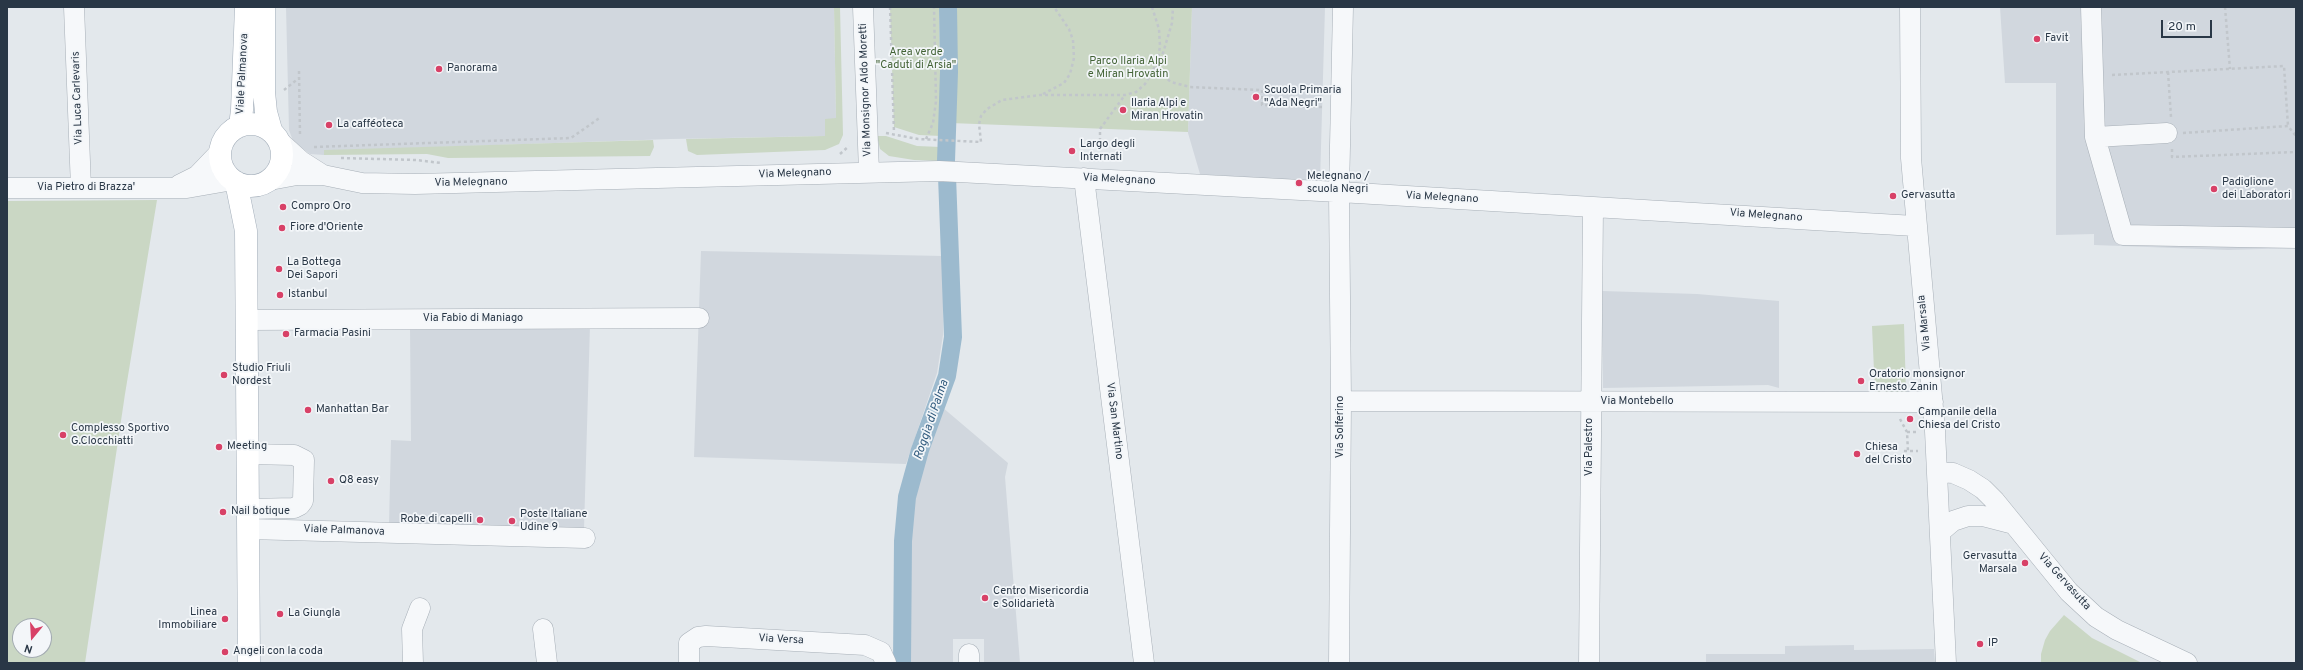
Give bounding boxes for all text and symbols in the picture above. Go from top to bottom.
scale bar [2163,12,2214,38]
text: 20 m [2168,19,2196,35]
street label: Via Monsignor Aldo Moretti [857,23,875,157]
place label: Favit [2045,32,2069,46]
street label: Viale Palmanova [234,33,252,115]
marker: Favit [2032,34,2042,44]
park label: Area verde "Caduti di Arsia" [876,46,956,72]
street label: Via Luca Carlevaris [70,51,86,145]
park label: Parco Ilaria Alpi e Miran Hrovatin [1088,55,1168,81]
place label: Panorama [447,62,497,76]
marker: Panorama [434,64,444,74]
place label: Scuola Primaria "Ada Negri" [1264,84,1341,110]
marker: Scuola Primaria "Ada Negri" [1251,92,1261,102]
place label: Ilaria Alpi e Miran Hrovatin [1131,97,1203,123]
marker: Ilaria Alpi e Miran Hrovatin [1118,105,1128,115]
place label: La cafféoteca [337,118,403,132]
marker: La cafféoteca [324,120,334,130]
place label: Largo degli Internati [1080,138,1135,164]
marker: Largo degli Internati [1067,146,1077,156]
street label: Via Melegnano [758,166,832,182]
place label: Melegnano / scuola Negri [1307,170,1370,196]
street label: Via Melegnano [1082,171,1156,189]
street label: Via Melegnano [434,176,508,190]
place label: Padiglione dei Laboratori [2222,176,2291,202]
marker: Melegnano / scuola Negri [1294,178,1304,188]
street label: Via Pietro di Brazza' [37,181,135,195]
marker: Padiglione dei Laboratori [2209,184,2219,194]
street label: Via Melegnano [1405,189,1479,207]
place label: Gervasutta [1901,189,1955,203]
marker: Gervasutta [1888,191,1898,201]
place label: Compro Oro [291,200,351,214]
marker: Compro Oro [278,202,288,212]
street label: Via Melegnano [1729,207,1803,225]
place label: Fiore d'Oriente [290,221,363,235]
marker: Fiore d'Oriente [277,223,287,233]
place label: La Bottega Dei Sapori [287,256,341,282]
marker: La Bottega Dei Sapori [274,264,284,274]
place label: Istanbul [288,288,327,302]
marker: Istanbul [275,290,285,300]
street label: Via Marsala [1915,294,1935,352]
street label: Via Fabio di Maniago [423,312,523,326]
place label: Farmacia Pasini [294,327,371,341]
marker: Farmacia Pasini [281,329,291,339]
place label: Studio Friuli Nordest [232,362,290,388]
place label: Oratorio monsignor Ernesto Zanin [1869,368,1965,394]
marker: Studio Friuli Nordest [219,370,229,380]
marker: Oratorio monsignor Ernesto Zanin [1856,376,1866,386]
water label: Roggia di Palma [912,378,952,462]
street label: Via San Martino [1103,382,1125,460]
street label: Via Montebello [1600,395,1674,409]
street label: Via Solferino [1334,396,1348,458]
place label: Manhattan Bar [316,403,389,417]
marker: Manhattan Bar [303,405,313,415]
place label: Campanile della Chiesa del Cristo [1918,406,2000,432]
marker: Campanile della Chiesa del Cristo [1905,414,1915,424]
street label: Via Palestro [1583,418,1597,476]
place label: Complesso Sportivo G.Clocchiatti [71,422,170,448]
marker: Complesso Sportivo G.Clocchiatti [58,430,68,440]
place label: Meeting [227,440,267,454]
place label: Chiesa del Cristo [1865,441,1912,467]
marker: Meeting [214,442,224,452]
marker: Chiesa del Cristo [1852,449,1862,459]
place label: Q8 easy [339,474,379,488]
marker: Q8 easy [326,476,336,486]
place label: Nail botique [231,505,290,519]
marker: Nail botique [218,507,228,517]
place label: Poste Italiane Udine 9 [520,508,587,534]
place label: Robe di capelli [400,513,472,527]
marker: Robe di capelli [475,515,485,525]
marker: Poste Italiane Udine 9 [507,516,517,526]
street label: Viale Palmanova [303,523,385,539]
place label: Gervasutta Marsala [1963,550,2017,576]
street label: Via Gervasutta [2035,551,2093,613]
marker: Gervasutta Marsala [2020,558,2030,568]
place label: Centro Misericordia e Solidarietà [993,585,1089,611]
marker: Centro Misericordia e Solidarietà [980,593,990,603]
place label: Linea Immobiliare [158,606,217,632]
place label: La Giungla [288,607,340,621]
marker: La Giungla [275,609,285,619]
marker: Linea Immobiliare [220,614,230,624]
north arrow [12,618,52,658]
street label: Via Versa [758,632,804,648]
place label: IP [1988,637,1998,651]
marker: IP [1975,639,1985,649]
text: N [23,641,35,656]
place label: Angeli con la coda [233,645,323,659]
marker: Angeli con la coda [220,647,230,657]

